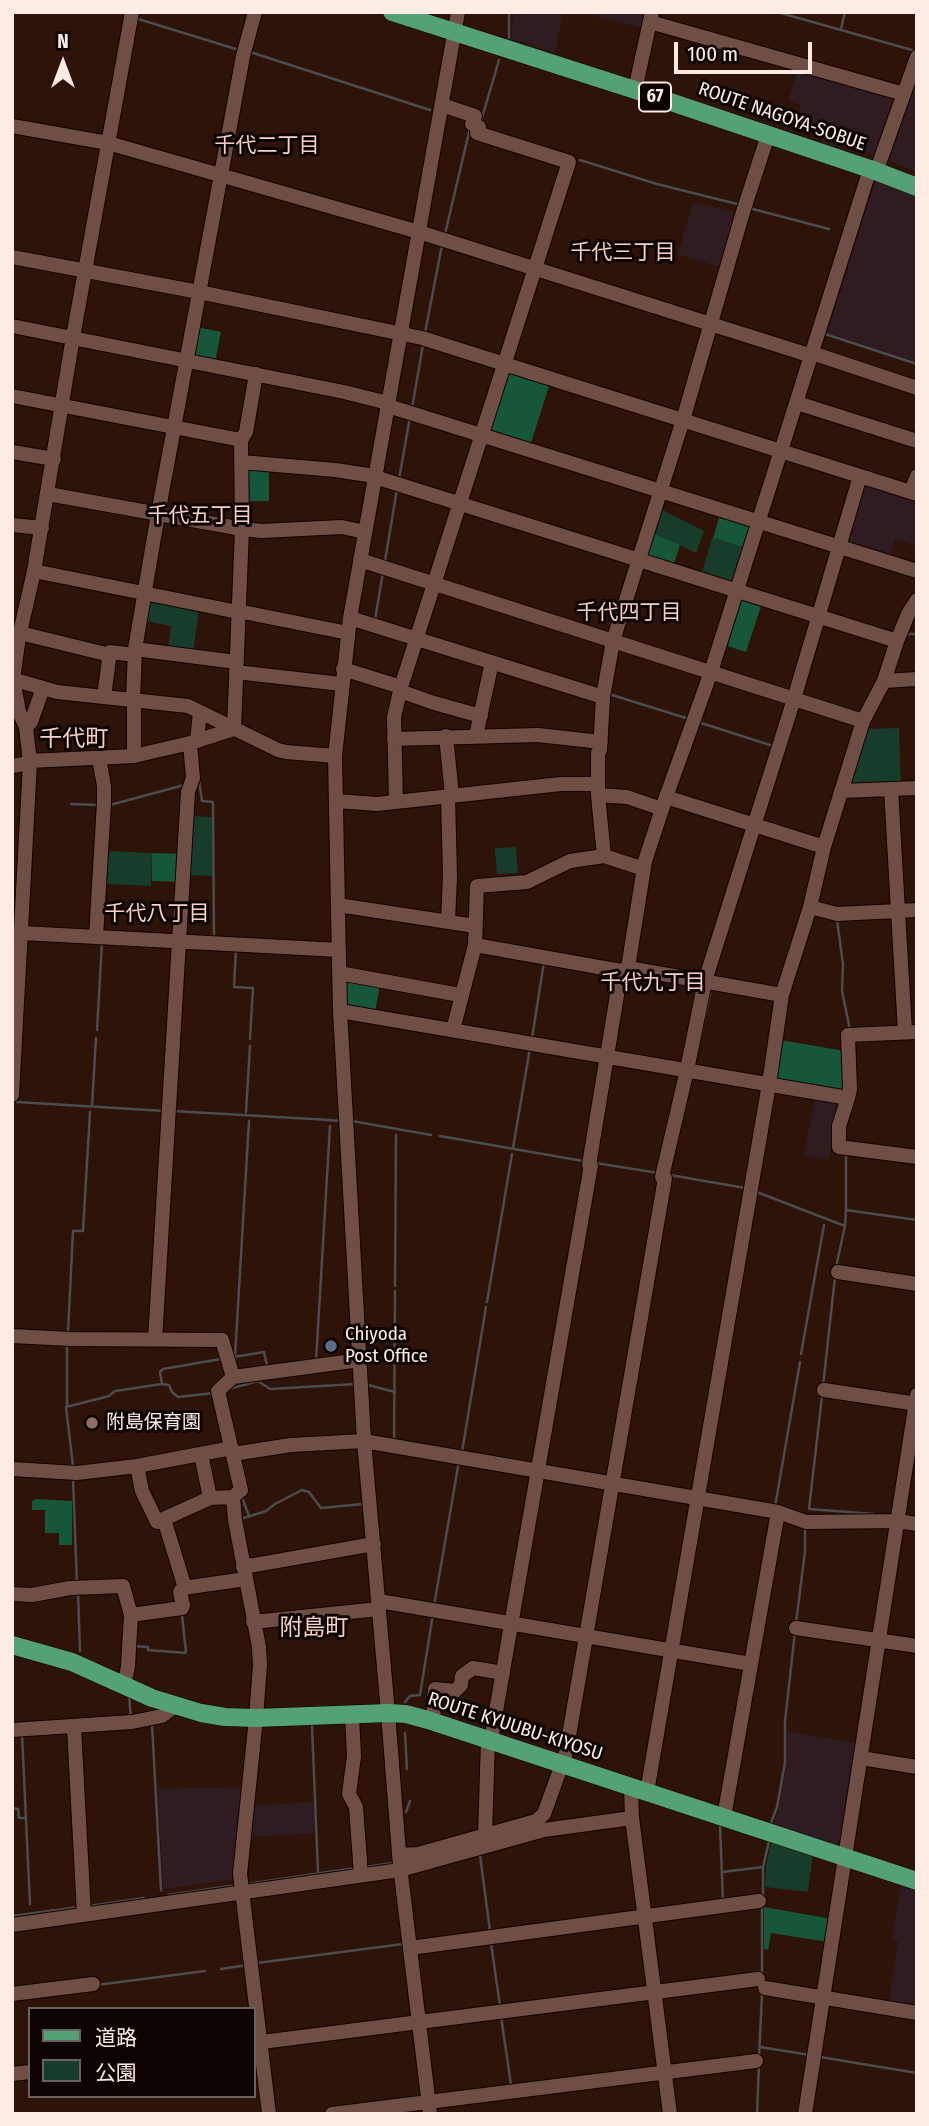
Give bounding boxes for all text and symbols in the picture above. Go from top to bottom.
north arrow [28,28,98,98]
scale bar [677,28,815,72]
text: N [57,30,69,53]
text: 100 m [687,41,738,67]
street label: ROUTE NAGOYA-SOBUE [695,78,869,156]
road number: 67 [639,82,671,112]
district label: 千代二丁目 [215,133,319,159]
district label: 千代三丁目 [571,240,675,266]
district label: 千代五丁目 [148,503,252,529]
district label: 千代四丁目 [577,600,681,626]
district label: 千代町 [40,726,108,754]
district label: 千代八丁目 [105,901,209,927]
district label: 千代九丁目 [601,970,705,996]
place label: Chiyoda Post Office [345,1324,428,1368]
marker: Chiyoda Post Office [323,1338,339,1354]
place label: 附島保育園 [106,1412,201,1434]
marker: 附島保育園 [84,1415,100,1431]
district label: 附島町 [280,1615,348,1643]
street label: ROUTE KYUUBU-KIYOSU [425,1688,605,1766]
legend [28,2007,256,2098]
text: 道路 [95,2025,137,2051]
text: 公園 [95,2060,137,2086]

